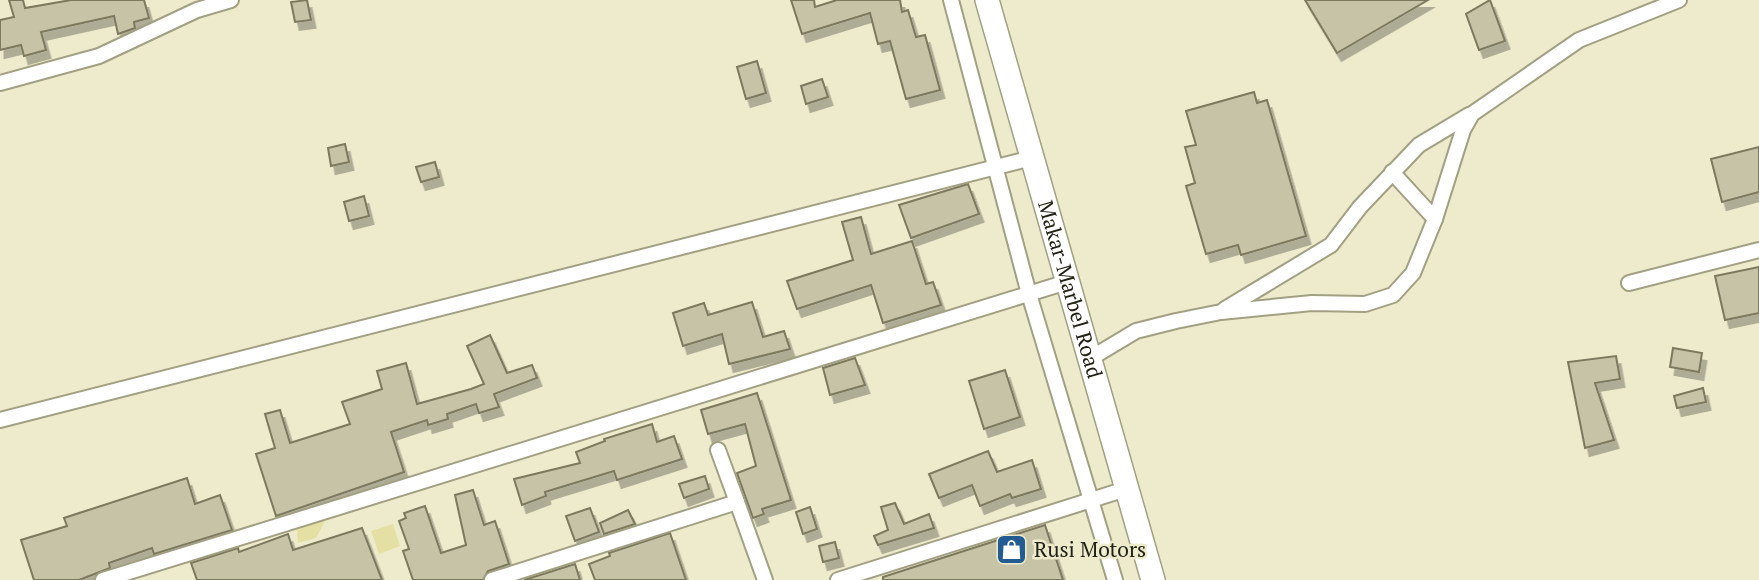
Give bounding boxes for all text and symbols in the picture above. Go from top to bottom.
street label: Makar-Marbel Road [1032,197,1110,382]
shop icon: Rusi Motors [994,533,1028,567]
place label: Rusi Motors [1034,535,1146,563]

